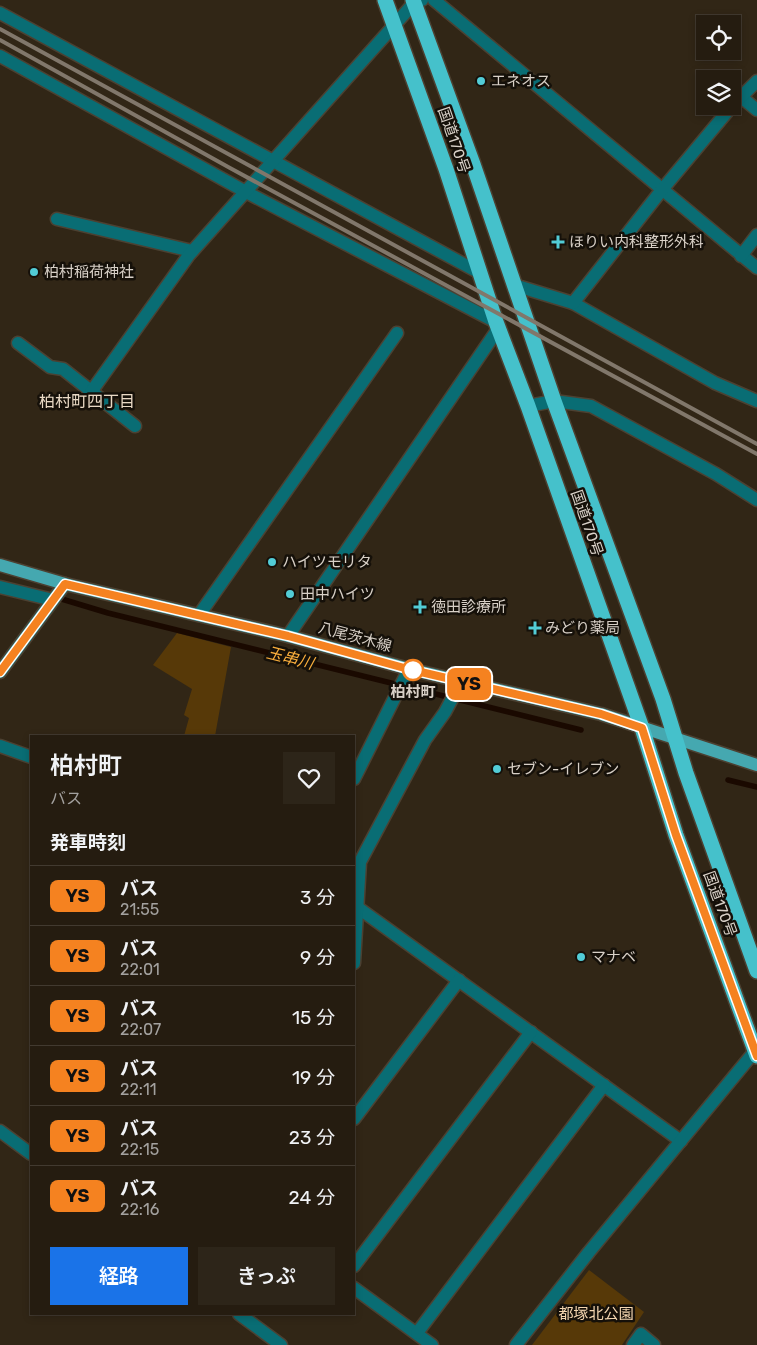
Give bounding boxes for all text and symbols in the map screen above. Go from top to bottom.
map controls [696,15,741,115]
button: locate [696,15,741,60]
button: layers [696,70,741,115]
place label: エネオス [491,72,551,90]
marker: エネオス [475,75,487,87]
street label: 国道170号 [434,105,474,175]
place label: ほりい内科整形外科 [569,233,704,251]
marker: ほりい内科整形外科 [551,235,565,249]
place label: 柏村稲荷神社 [44,263,134,281]
marker: 柏村稲荷神社 [28,266,40,278]
district label: 柏村町四丁目 [39,392,135,411]
street label: 国道170号 [567,488,607,558]
place label: ハイツモリタ [282,553,372,571]
marker: ハイツモリタ [266,556,278,568]
place label: 田中ハイツ [300,585,375,603]
marker: 田中ハイツ [284,588,296,600]
place label: 徳田診療所 [431,598,506,616]
marker: 徳田診療所 [413,600,427,614]
street label: 八尾茨木線 [316,619,394,655]
place label: みどり薬局 [545,619,620,637]
marker: みどり薬局 [529,622,541,634]
water label: 玉串川 [264,643,318,674]
marker: 柏村町 [402,659,424,681]
line badge: YS [446,668,492,700]
text: YS [457,673,481,695]
place label: 柏村町 [390,683,436,701]
text: 柏村町 [50,752,122,780]
button: heart [283,752,335,804]
place label: セブン-イレブン [507,760,619,778]
marker: セブン-イレブン [491,763,503,775]
text: バス [50,789,82,808]
text: 発車時刻 [50,831,126,854]
street label: 国道170号 [700,869,740,939]
text: バス [120,877,158,900]
text: YS [66,885,89,907]
text: 3 分 [300,886,335,909]
text: 21:55 [120,900,159,919]
text: バス [120,937,158,960]
text: YS [66,945,89,967]
text: 9 分 [300,946,335,969]
place label: マナベ [591,948,636,966]
marker: マナベ [575,951,587,963]
text: 22:01 [120,960,160,979]
text: バス [120,997,158,1020]
text: YS [66,1005,89,1027]
text: 15 分 [292,1006,335,1029]
text: 22:07 [120,1020,161,1039]
text: バス [120,1057,158,1080]
text: YS [66,1065,89,1087]
text: 19 分 [292,1066,335,1089]
text: 22:11 [120,1080,157,1099]
text: バス [120,1117,158,1140]
text: YS [66,1125,89,1147]
text: 23 分 [289,1126,335,1149]
text: 22:15 [120,1140,159,1159]
text: バス [120,1177,158,1200]
text: YS [66,1185,89,1207]
text: 24 分 [289,1186,335,1209]
text: 22:16 [120,1200,159,1219]
button: 経路 [50,1247,188,1305]
button: きっぷ [198,1247,335,1305]
park label: 都塚北公園 [558,1305,634,1323]

